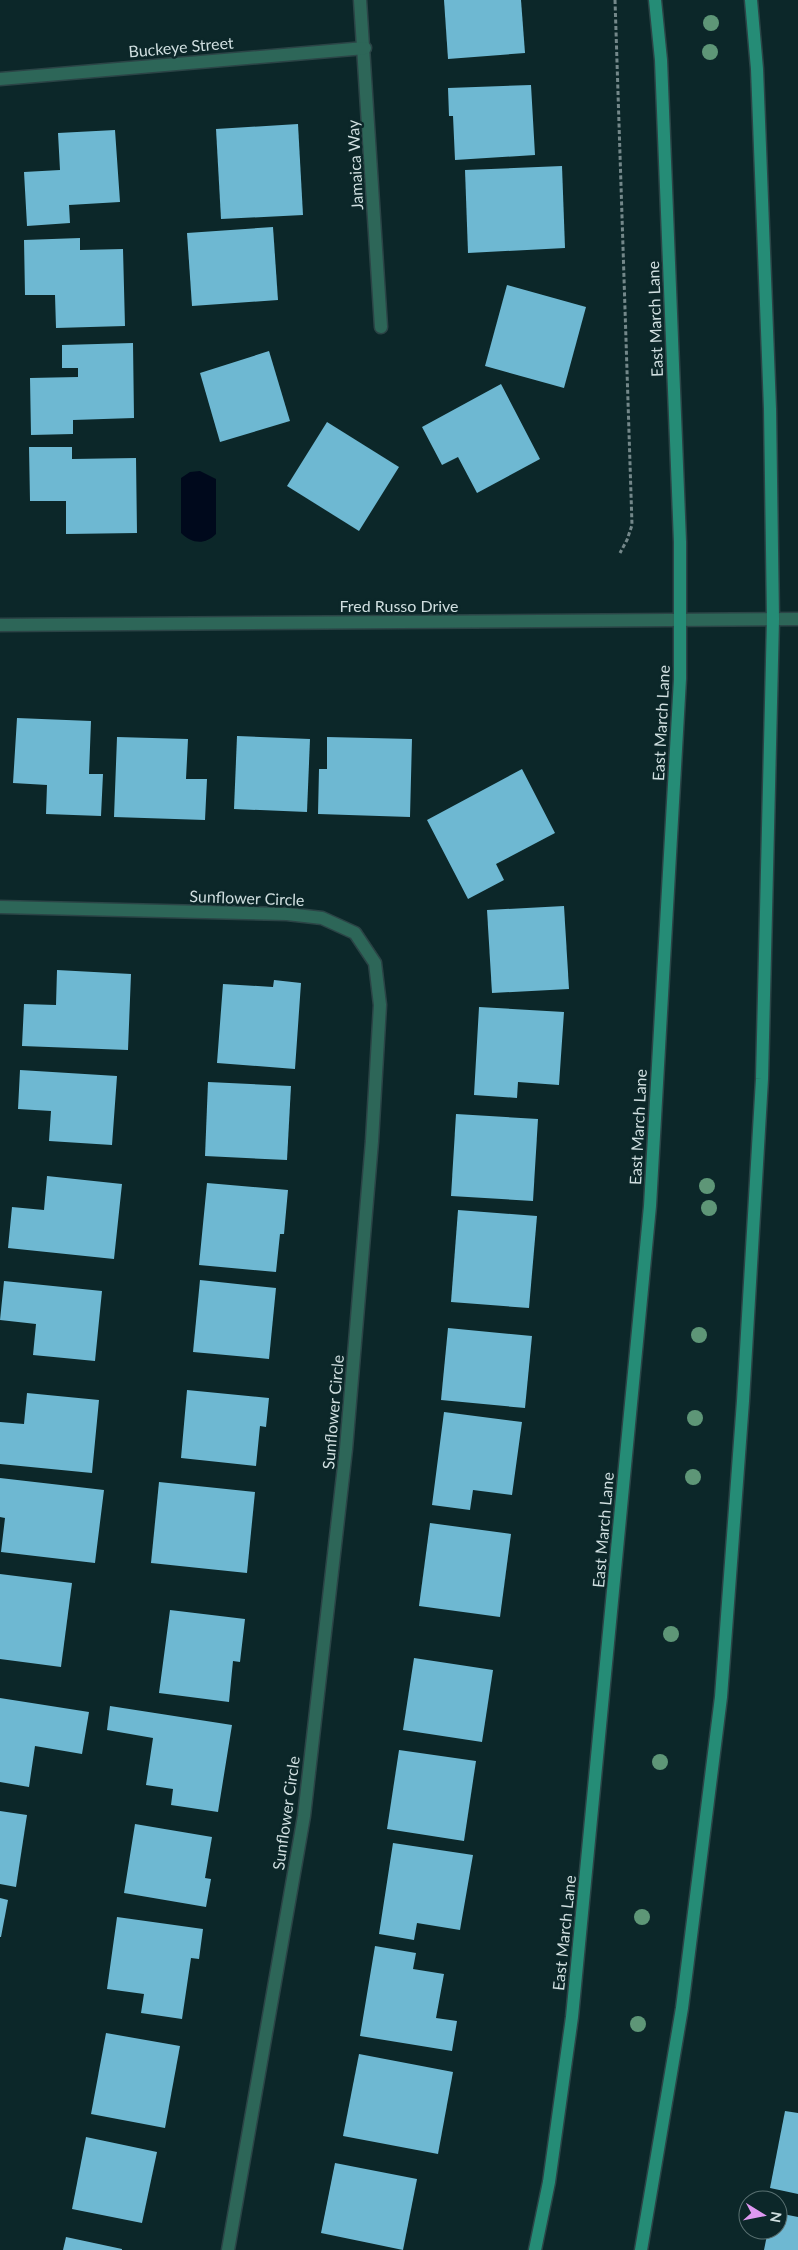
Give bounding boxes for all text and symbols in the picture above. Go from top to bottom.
street label: Buckeye Street [128,32,235,61]
street label: Jamaica Way [343,119,366,211]
street label: East March Lane [643,261,666,377]
street label: Fred Russo Drive [339,596,459,615]
street label: East March Lane [648,664,673,781]
street label: Sunflower Circle [189,886,305,909]
street label: East March Lane [625,1068,650,1185]
street label: Sunflower Circle [318,1354,347,1470]
street label: East March Lane [588,1471,617,1589]
street label: Sunflower Circle [268,1755,303,1871]
street label: East March Lane [548,1874,579,1992]
north arrow [738,2190,788,2240]
text: N [767,2211,786,2224]

